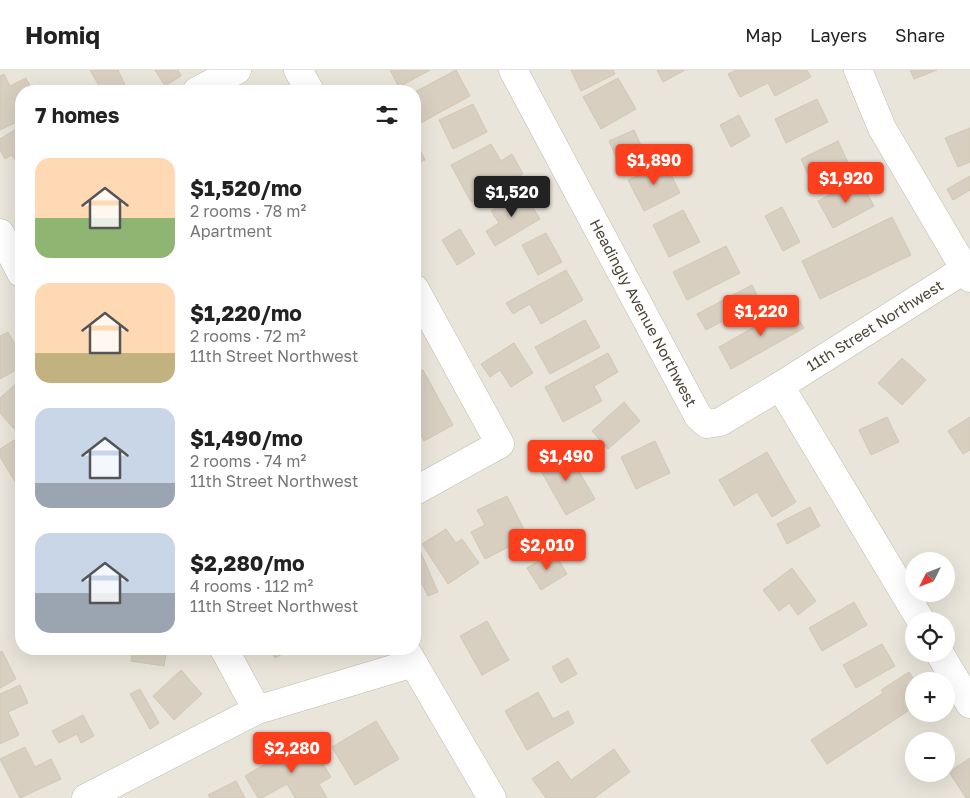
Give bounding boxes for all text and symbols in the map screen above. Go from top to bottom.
text: Homiq [25,20,100,49]
text: Map [745,24,782,46]
text: Layers [810,24,867,46]
text: Share [895,24,945,46]
icon: filters [373,101,401,129]
text: 7 homes [35,102,120,128]
pin: $1,890 [613,144,695,186]
text: $1,890 [627,150,681,170]
pin: $1,920 [805,162,887,204]
text: $1,920 [819,168,873,188]
text: $1,520/mo [190,175,302,201]
pin: $1,520 [471,176,553,218]
icon: home [75,178,135,238]
text: $1,520 [485,182,539,202]
text: 2 rooms · 78 m² [190,201,306,221]
street label: Headingly Avenue Northwest [587,216,701,409]
text: Apartment [190,221,272,241]
street label: 11th Street Northwest [803,276,946,375]
pin: $1,220 [720,294,802,337]
text: $1,220/mo [190,300,302,326]
text: $1,220 [734,301,788,321]
icon: home [75,303,135,363]
text: 2 rooms · 72 m² [190,326,306,346]
text: 11th Street Northwest [190,346,358,366]
text: $1,490/mo [190,425,303,451]
icon: home [75,428,135,488]
pin: $1,490 [525,440,607,482]
text: $1,490 [539,446,593,466]
text: 2 rooms · 74 m² [190,451,306,471]
text: 11th Street Northwest [190,471,358,491]
pin: $2,010 [506,528,588,571]
text: $2,010 [520,535,574,555]
text: $2,280/mo [190,550,305,576]
north arrow [905,552,955,602]
map controls [905,552,955,782]
icon: home [75,553,135,613]
text: 4 rooms · 112 m² [190,576,313,596]
text: 11th Street Northwest [190,596,358,616]
button: locate [905,612,955,662]
button: + [905,672,955,722]
pin: $2,280 [251,732,333,774]
button: − [905,732,955,782]
text: $2,280 [264,738,320,758]

